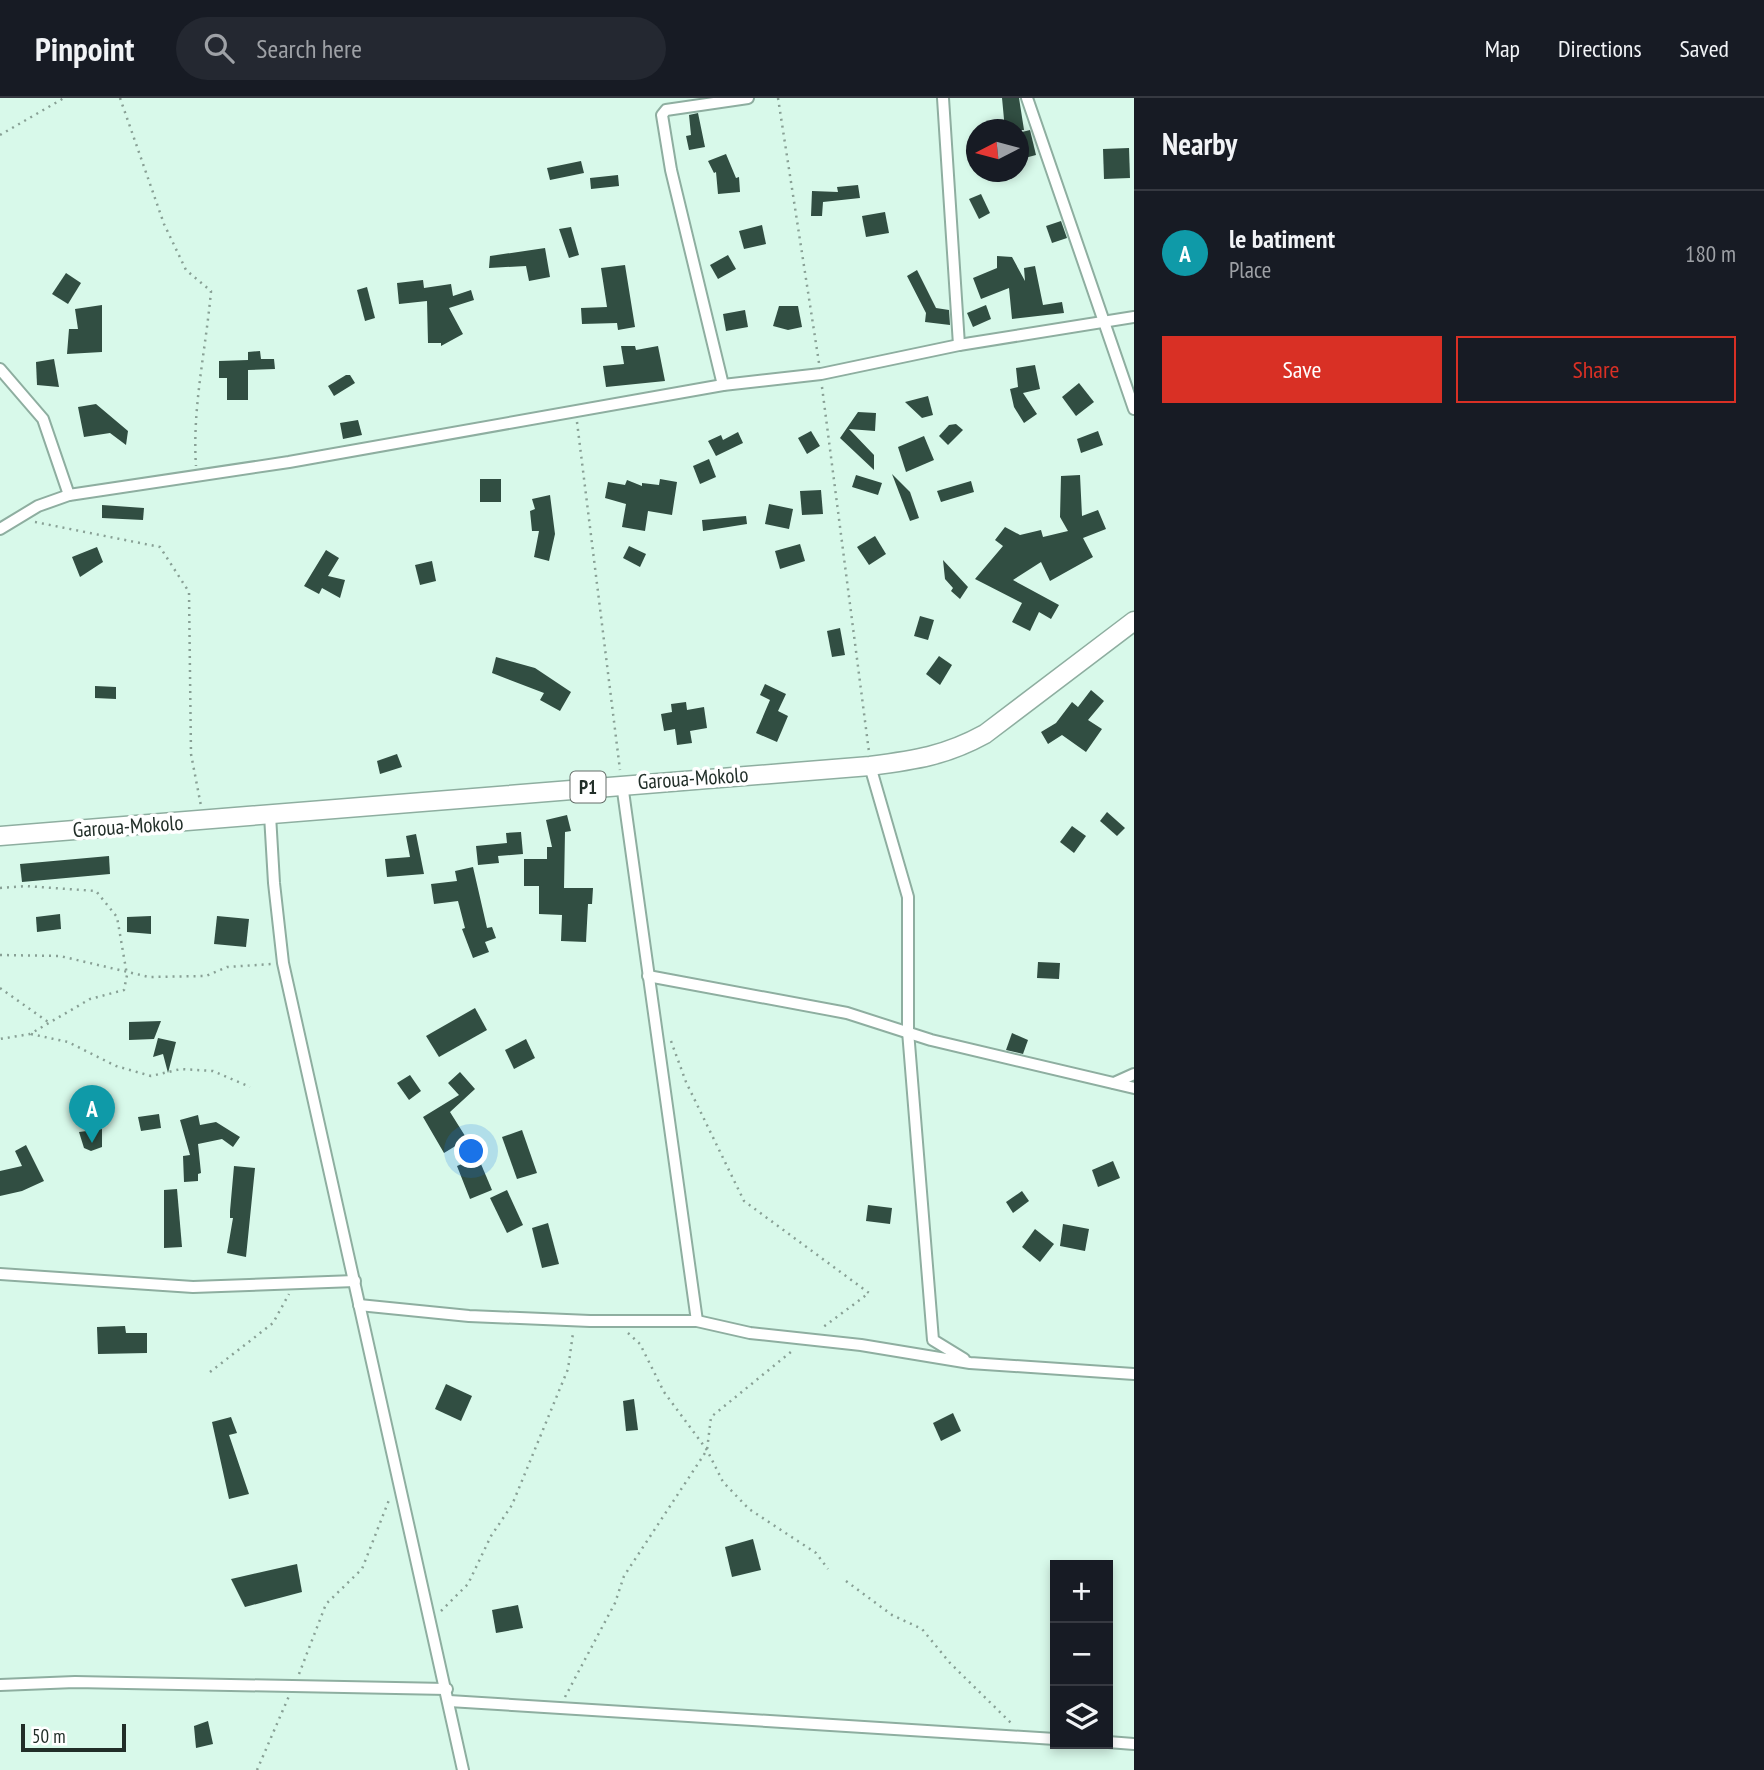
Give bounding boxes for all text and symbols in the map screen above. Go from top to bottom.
search box [176,17,666,80]
text: Pinpoint [35,27,134,70]
icon: search [200,29,238,67]
text: Search here [256,32,362,65]
text: Map [1485,33,1520,64]
text: Directions [1558,33,1642,64]
text: Saved [1680,33,1729,64]
north arrow [966,119,1029,182]
text: Nearby [1162,124,1237,163]
text: le batiment [1229,222,1335,255]
text: A [1179,239,1191,268]
text: 180 m [1685,239,1736,268]
text: Place [1229,255,1271,284]
button: Save [1162,336,1442,403]
button: Share [1456,336,1736,403]
street label: Garoua-Mokolo [637,761,749,795]
road number: P1 [570,772,606,802]
street label: Garoua-Mokolo [72,809,184,843]
pin: A [69,1085,115,1143]
your location [454,1134,488,1168]
map controls [1050,1560,1113,1749]
button: + [1050,1560,1113,1623]
button: − [1050,1623,1113,1686]
button: layers [1050,1686,1113,1749]
scale bar [21,1721,126,1753]
text: 50 m [32,1724,66,1748]

